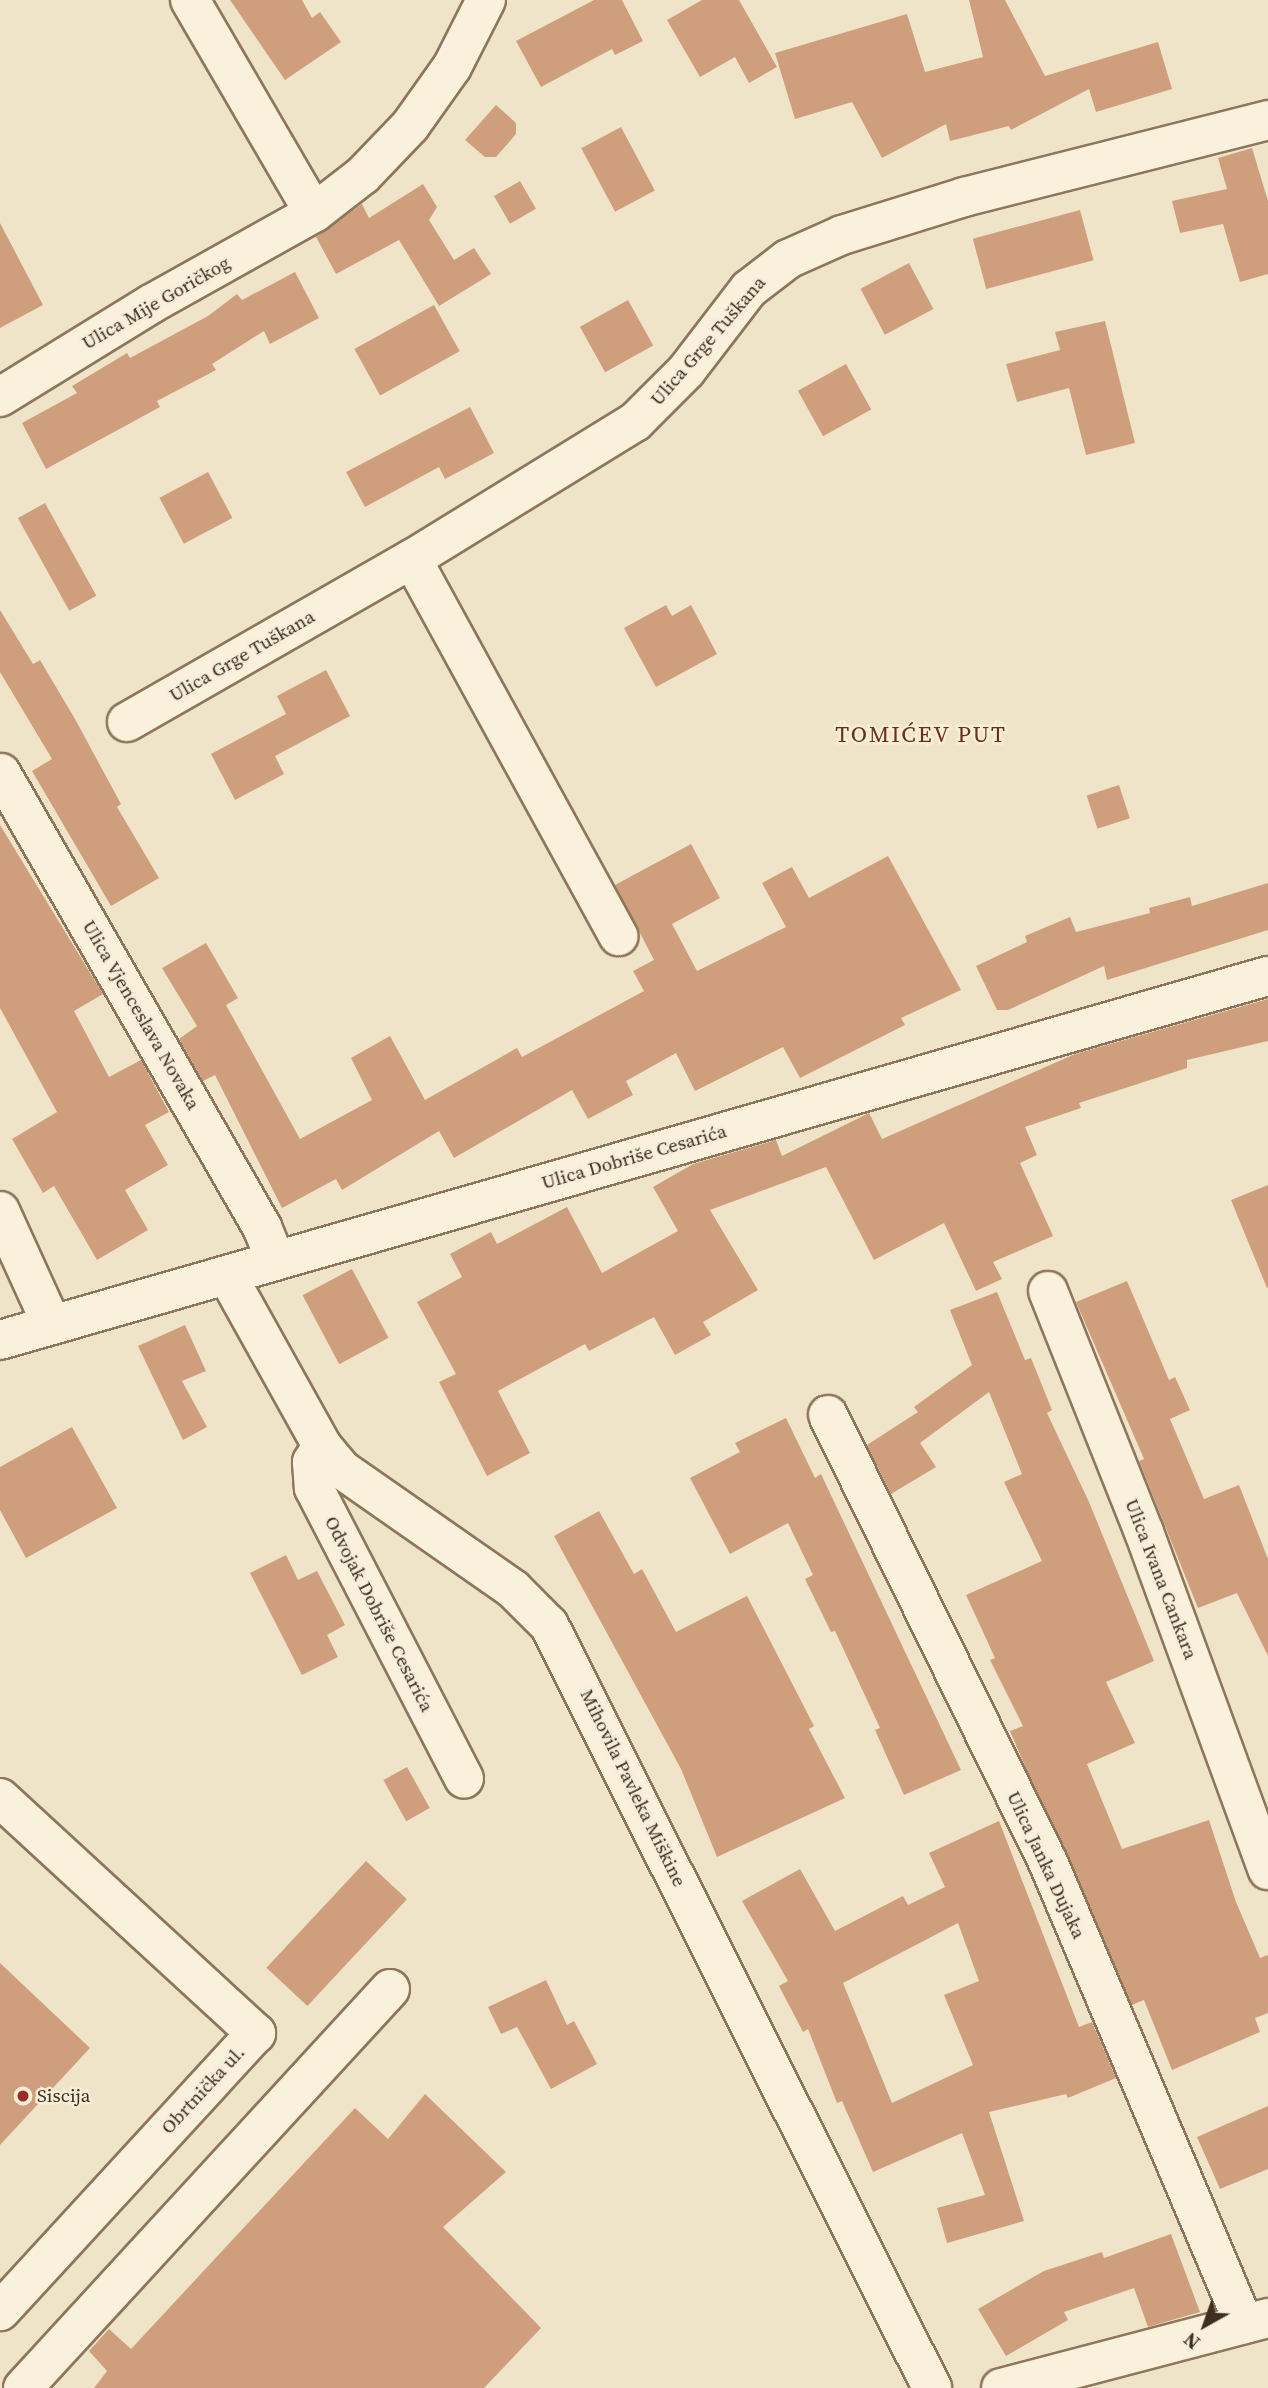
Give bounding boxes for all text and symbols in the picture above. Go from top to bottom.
street label: Ulica Mije Goričkog [78,251,234,355]
street label: Ulica Grge Tuškana [645,271,771,411]
street label: Ulica Grge Tuškana [165,605,319,707]
district label: TOMIĆEV PUT [836,720,1006,748]
street label: Ulica Vjenceslava Novaka [77,916,205,1114]
street label: Ulica Dobriše Cesarića [539,1120,729,1194]
street label: Ulica Ivana Cankara [1120,1496,1202,1662]
street label: Odvojak Dobriše Cesarića [320,1512,438,1716]
street label: Mihovila Pavleka Miškine [575,1686,691,1890]
street label: Ulica Janka Dujaka [1002,1788,1090,1942]
street label: Obrtnička ul. [156,2041,250,2139]
place label: Siscija [37,2085,91,2107]
marker: Siscija [15,2088,31,2104]
north arrow [1170,2290,1240,2360]
text: N [1178,2327,1205,2355]

